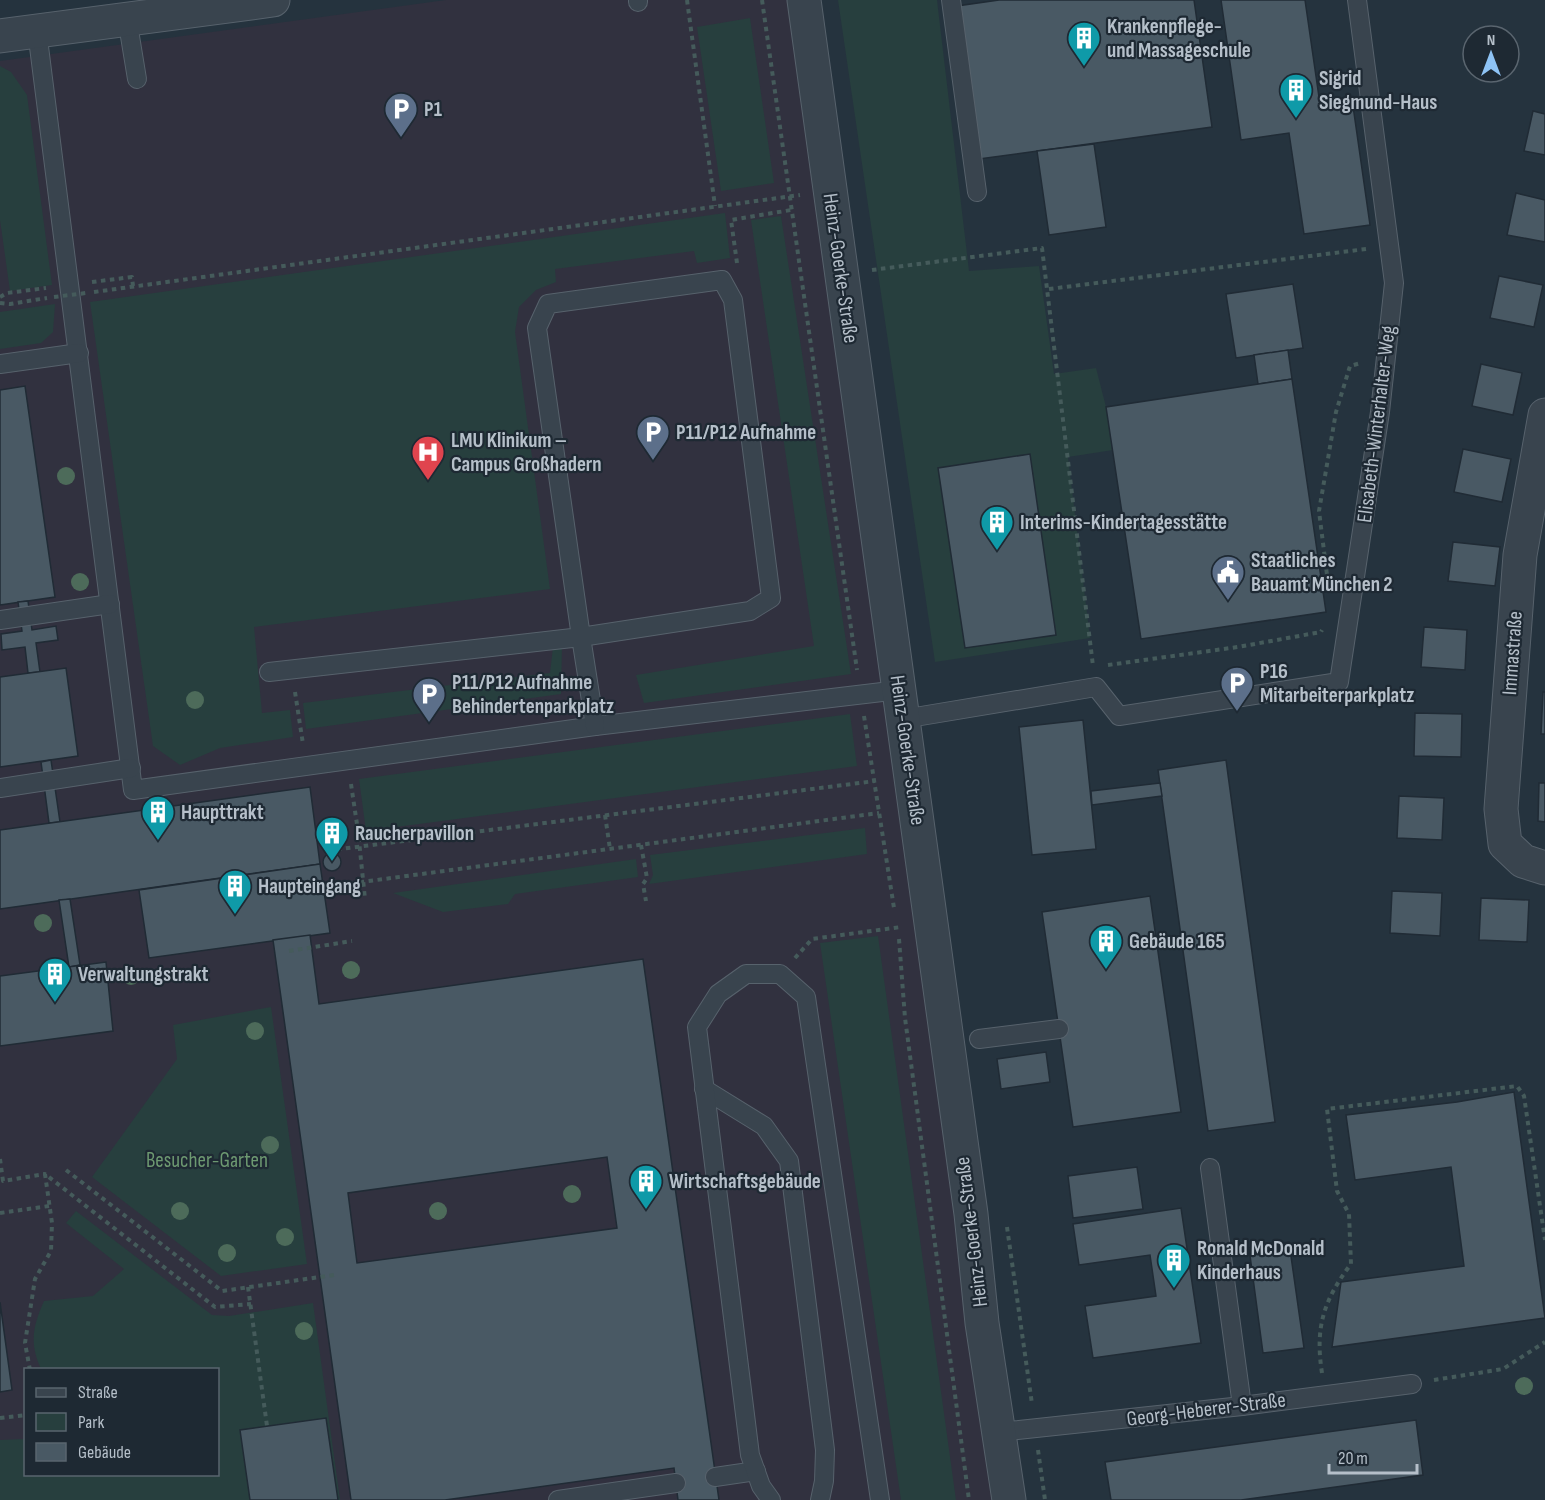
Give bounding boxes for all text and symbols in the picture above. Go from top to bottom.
place label: Krankenpflege- und Massageschule [1107,14,1251,63]
building icon: Krankenpflege- und Massageschule [1066,20,1102,67]
north arrow [1461,24,1521,84]
text: N [1487,31,1495,50]
place label: Sigrid Siegmund-Haus [1319,66,1437,115]
building icon: Sigrid Siegmund-Haus [1278,72,1314,119]
parking icon: P1 [383,91,419,138]
place label: P1 [424,97,442,122]
street label: Heinz-Goerke-Straße [818,192,863,345]
street label: Elisabeth-Winterhalter-Weg [1352,324,1401,524]
parking icon: P11/P12 Aufnahme [635,414,671,461]
place label: P11/P12 Aufnahme [676,420,816,445]
place label: LMU Klinikum – Campus Großhadern [451,428,602,477]
hospital icon: LMU Klinikum – Campus Großhadern [410,434,446,481]
building icon: Interims-Kindertagesstätte [979,504,1015,551]
place label: Interims-Kindertagesstätte [1020,510,1227,535]
place label: Staatliches Bauamt München 2 [1251,548,1392,597]
public building icon: Staatliches Bauamt München 2 [1210,554,1246,601]
street label: Immastraße [1497,610,1528,696]
place label: P16 Mitarbeiterparkplatz [1260,659,1414,708]
parking icon: P16 Mitarbeiterparkplatz [1219,665,1255,712]
place label: P11/P12 Aufnahme Behindertenparkplatz [452,670,614,719]
street label: Heinz-Goerke-Straße [885,674,930,827]
parking icon: P11/P12 Aufnahme Behindertenparkplatz [411,676,447,723]
building icon: Haupttrakt [140,794,176,841]
place label: Haupttrakt [181,800,264,825]
building icon: Raucherpavillon [314,815,350,862]
place label: Raucherpavillon [355,821,474,846]
building icon: Haupteingang [217,868,253,915]
place label: Haupteingang [258,874,361,899]
building icon: Gebäude 165 [1088,923,1124,970]
place label: Gebäude 165 [1129,929,1225,954]
building icon: Verwaltungstrakt [37,956,73,1003]
place label: Verwaltungstrakt [78,962,209,987]
park label: Besucher-Garten [146,1148,268,1173]
street label: Heinz-Goerke-Straße [950,1155,993,1308]
building icon: Wirtschaftsgebäude [628,1163,664,1210]
place label: Wirtschaftsgebäude [669,1169,821,1194]
place label: Ronald McDonald Kinderhaus [1197,1236,1324,1285]
building icon: Ronald McDonald Kinderhaus [1156,1242,1192,1289]
legend [24,1368,219,1476]
text: Straße [78,1382,118,1403]
street label: Georg-Heberer-Straße [1125,1387,1287,1432]
text: Park [78,1412,104,1433]
scale bar [1329,1437,1418,1475]
text: Gebäude [78,1442,131,1463]
text: 20 m [1338,1448,1368,1469]

